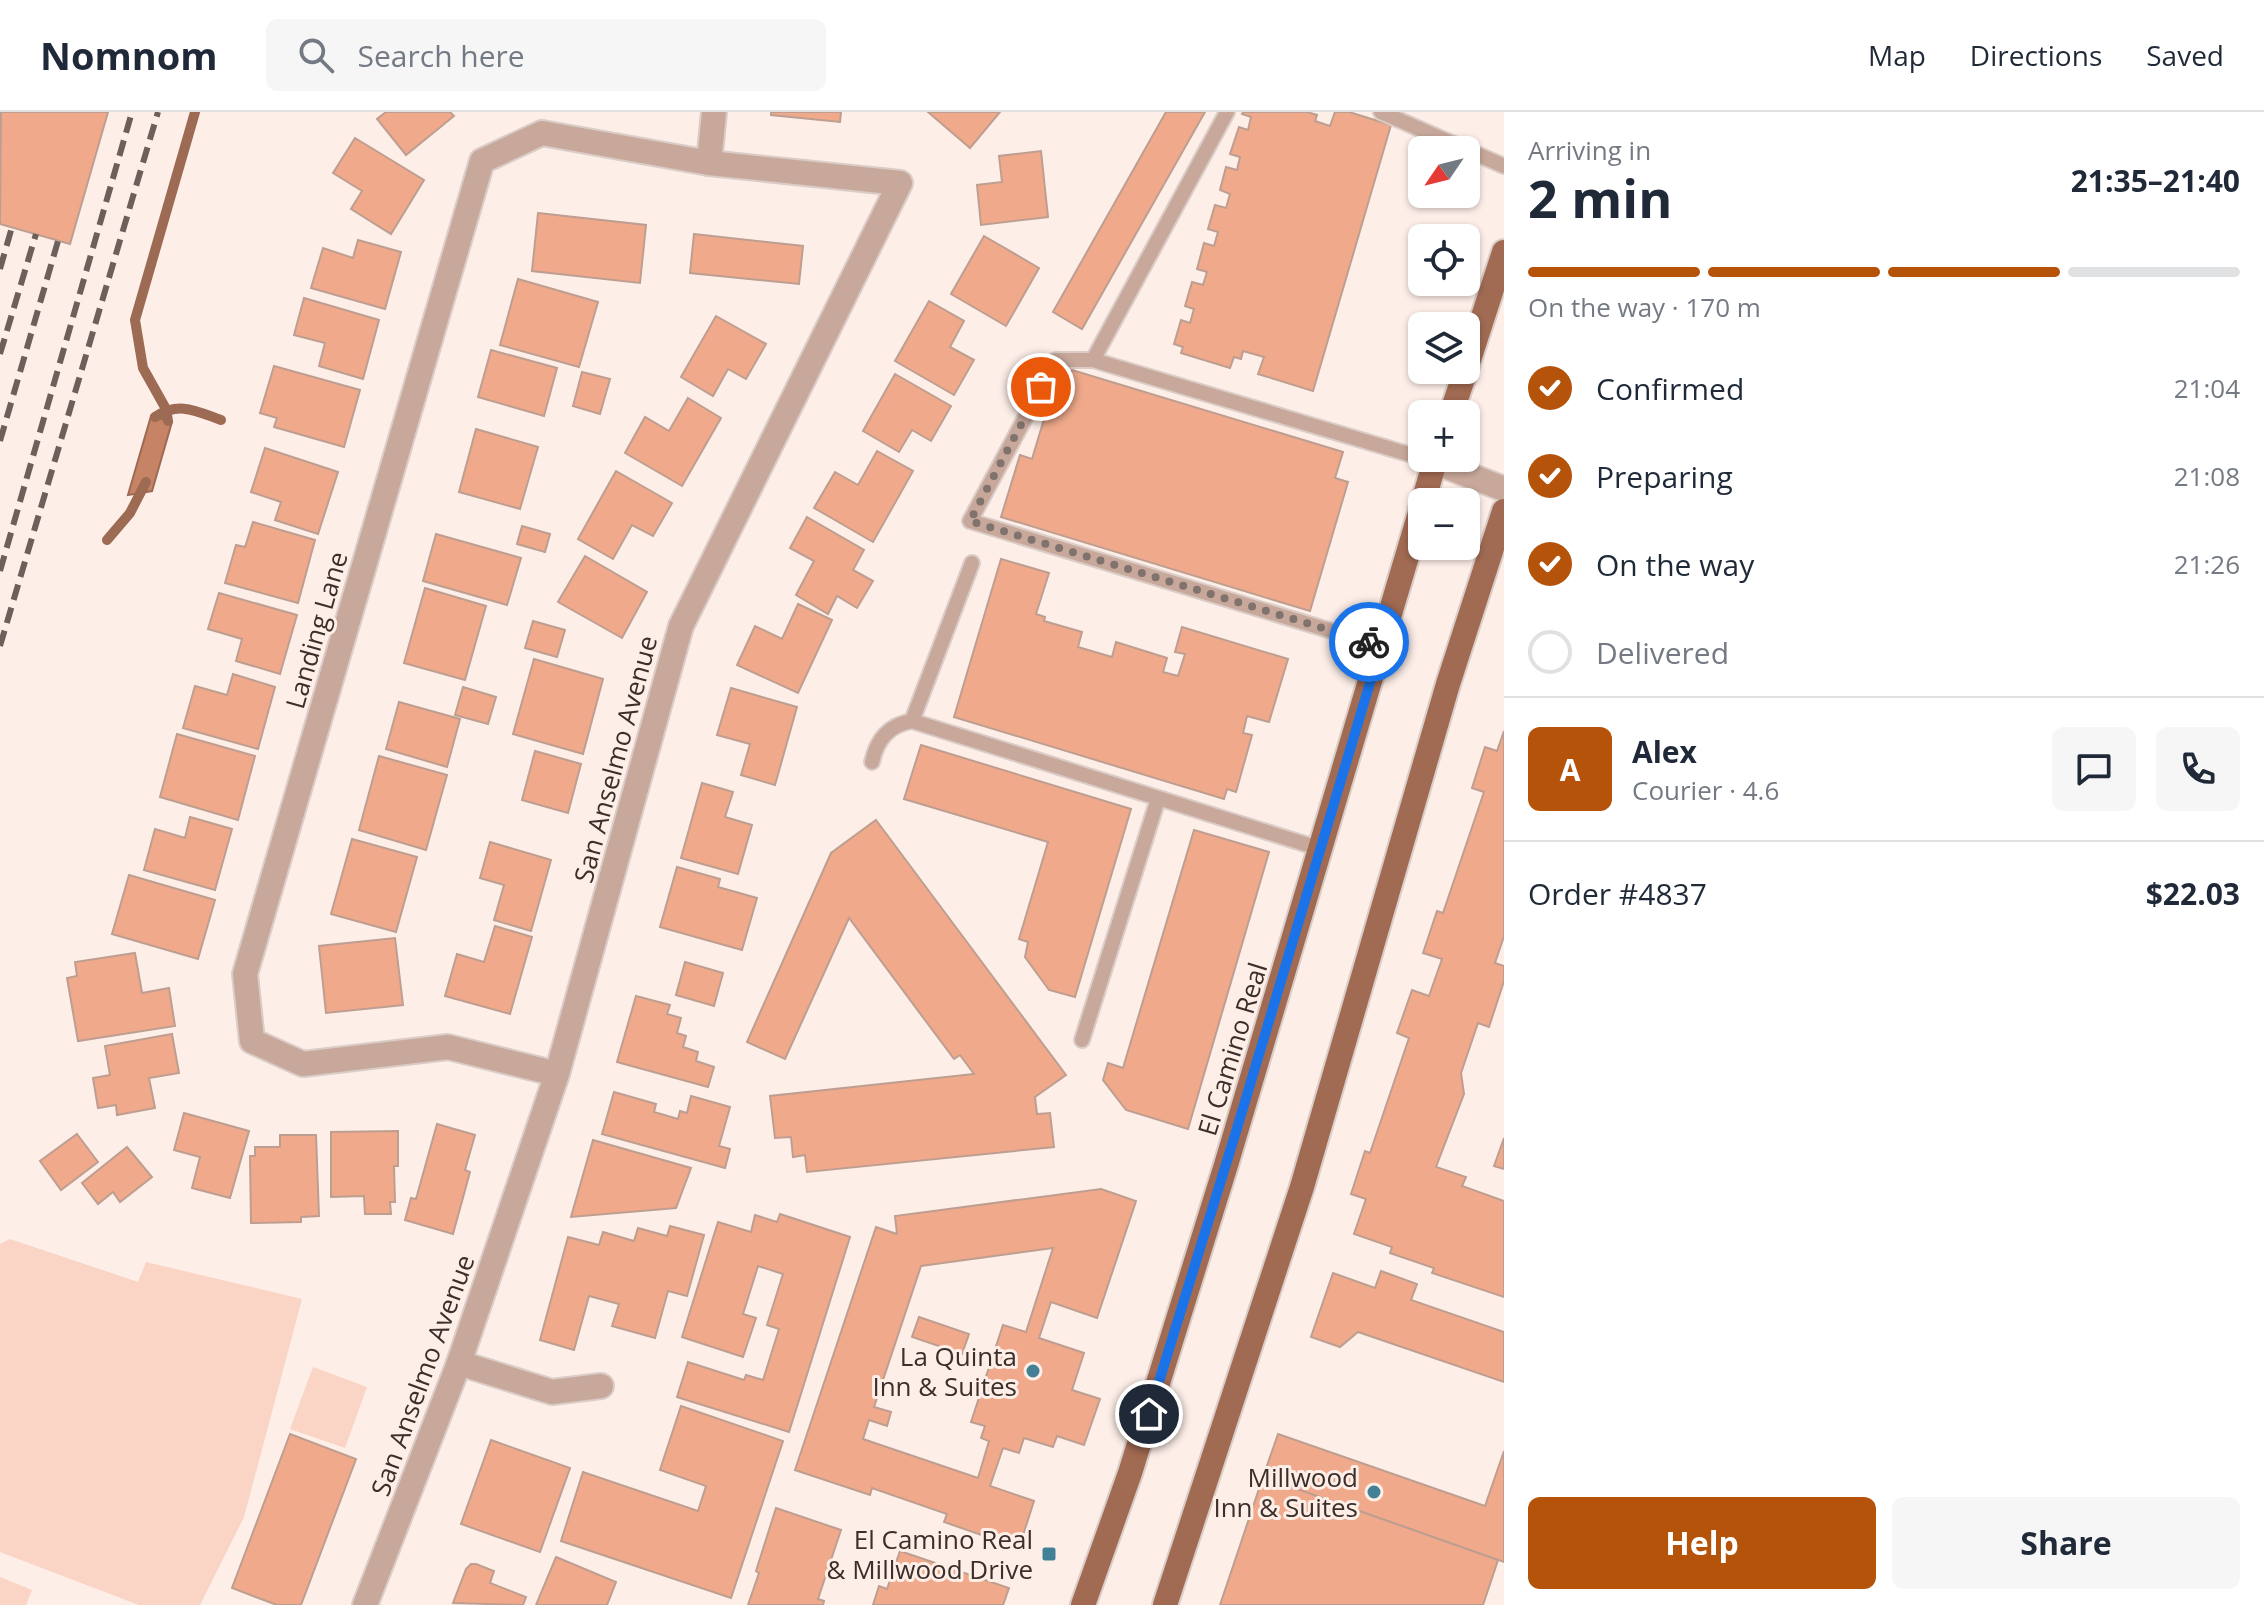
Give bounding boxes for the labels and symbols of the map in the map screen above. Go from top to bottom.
north arrow [1408,136,1480,208]
pin [1007,353,1075,421]
street label: Landing Lane [276,547,356,713]
courier [1329,602,1409,682]
street label: San Anselmo Avenue [565,632,665,886]
street label: El Camino Real [1189,958,1275,1140]
street label: San Anselmo Avenue [362,1249,482,1501]
place label: La Quinta Inn & Suites [872,1338,1017,1404]
marker: La Quinta Inn & Suites [1024,1362,1042,1380]
pin [1115,1380,1183,1448]
place label: Millwood Inn & Suites [1213,1459,1358,1525]
marker: Millwood Inn & Suites [1365,1483,1383,1501]
place label: El Camino Real & Millwood Drive [826,1521,1033,1587]
marker: El Camino Real & Millwood Drive [1040,1545,1058,1563]

